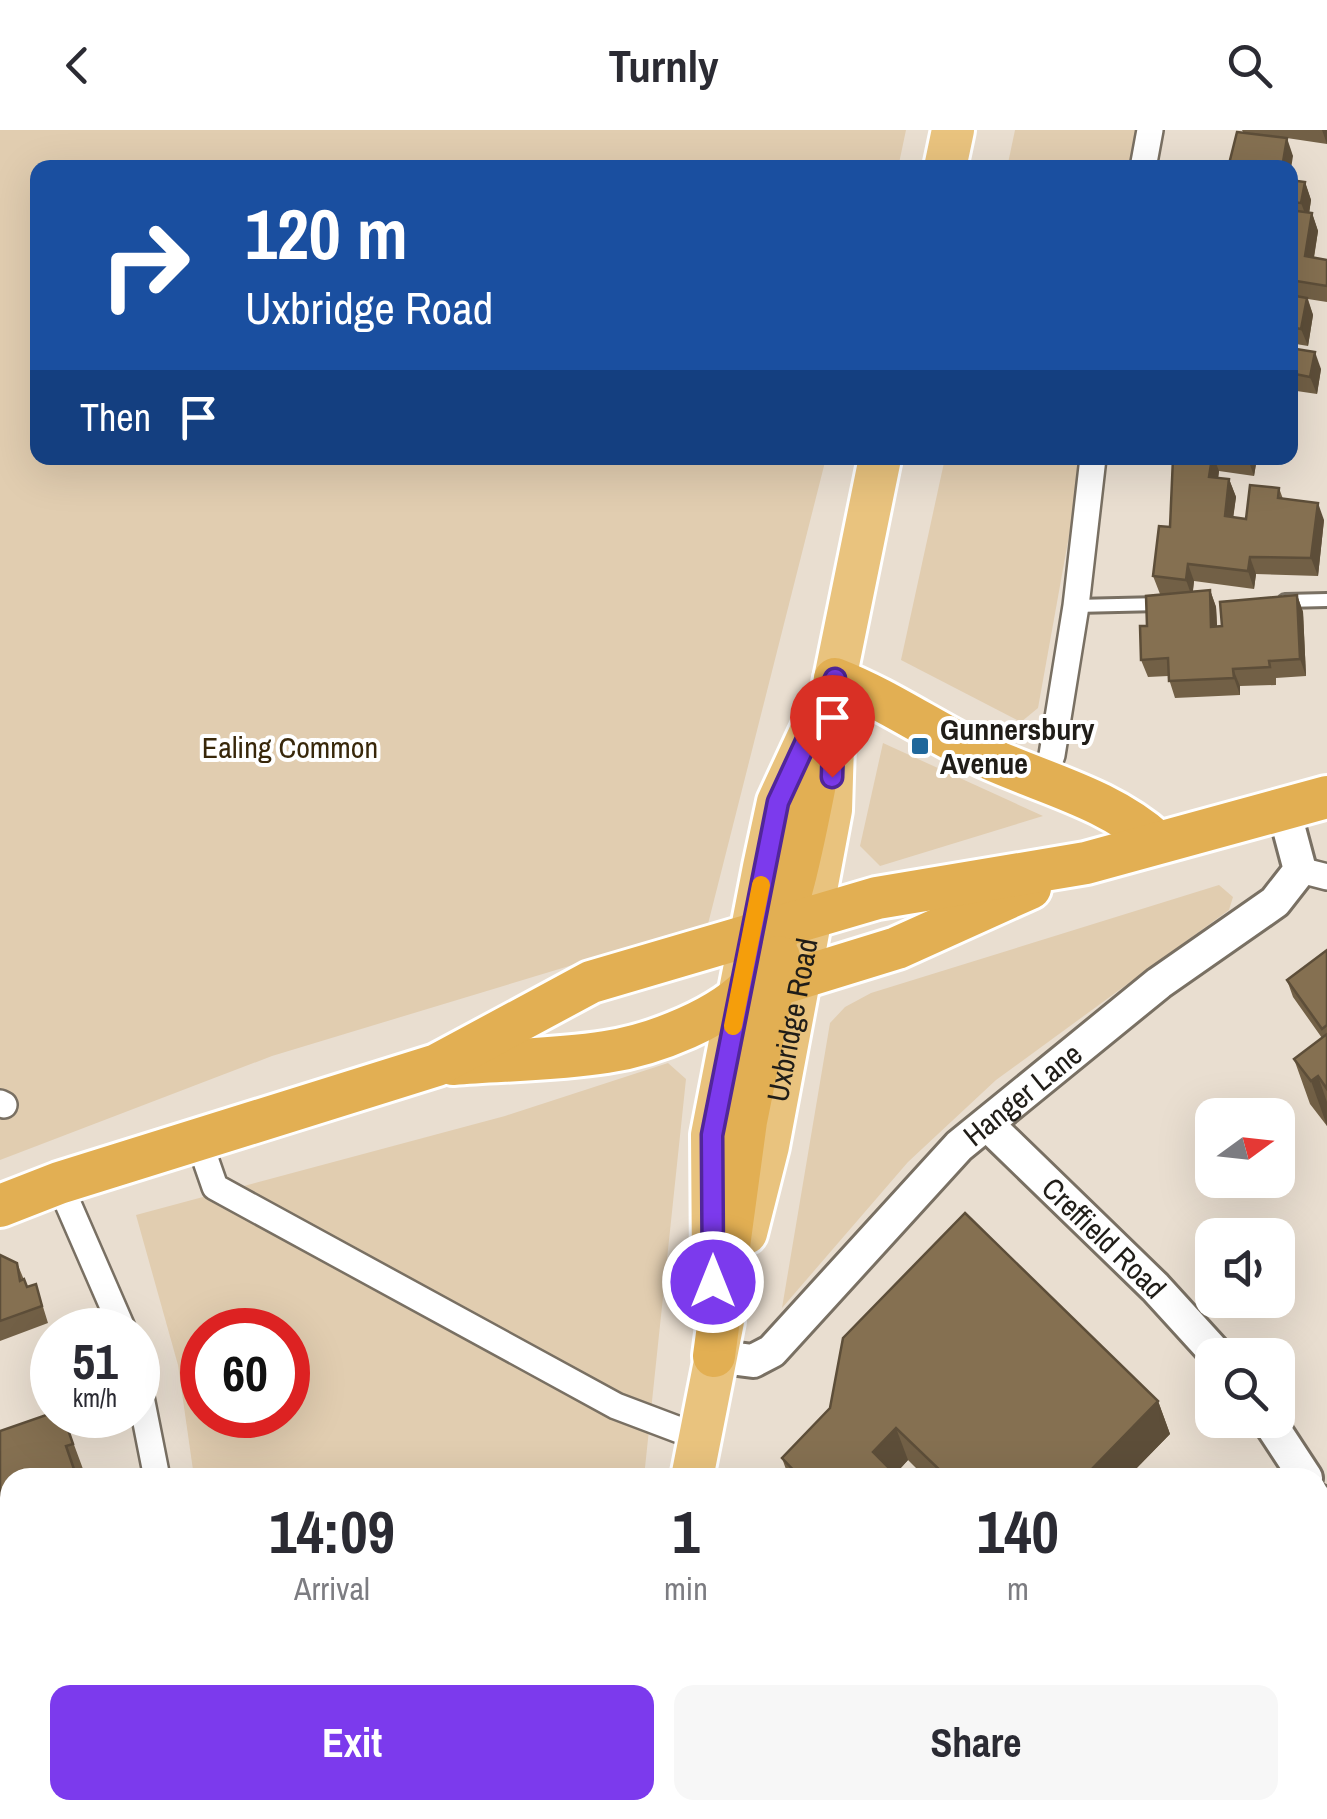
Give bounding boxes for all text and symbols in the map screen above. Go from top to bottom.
text: Turnly [608,35,719,96]
icon: back [50,38,105,93]
icon: search [1222,38,1277,93]
text: 120 m [245,187,408,281]
icon: right [80,200,210,330]
text: Uxbridge Road [245,277,493,338]
icon: arrive [171,390,226,445]
text: Then [80,392,151,443]
pin [790,675,875,778]
icon: arrive [805,690,860,745]
place label: Gunnersbury Avenue [940,709,1095,783]
park label: Ealing Common [202,727,378,767]
marker: Gunnersbury Avenue [909,735,931,757]
street label: Uxbridge Road [757,935,827,1105]
street label: Hanger Lane [955,1034,1090,1155]
north arrow [1195,1098,1295,1198]
map controls [1195,1098,1295,1438]
street label: Creffield Road [1034,1168,1175,1307]
button: sound [1195,1218,1295,1318]
position arrow [661,1230,765,1334]
speed limit sign: 60 [180,1308,310,1438]
text: 51 [72,1327,118,1395]
button: search [1195,1338,1295,1438]
text: km/h [73,1381,117,1415]
text: 14:09 [269,1491,395,1572]
text: 1 [672,1491,700,1572]
text: 140 [977,1491,1059,1572]
text: Arrival [294,1567,370,1610]
text: min [664,1567,708,1610]
text: m [1007,1567,1029,1610]
button: Exit [50,1685,654,1800]
button: Share [674,1685,1278,1800]

